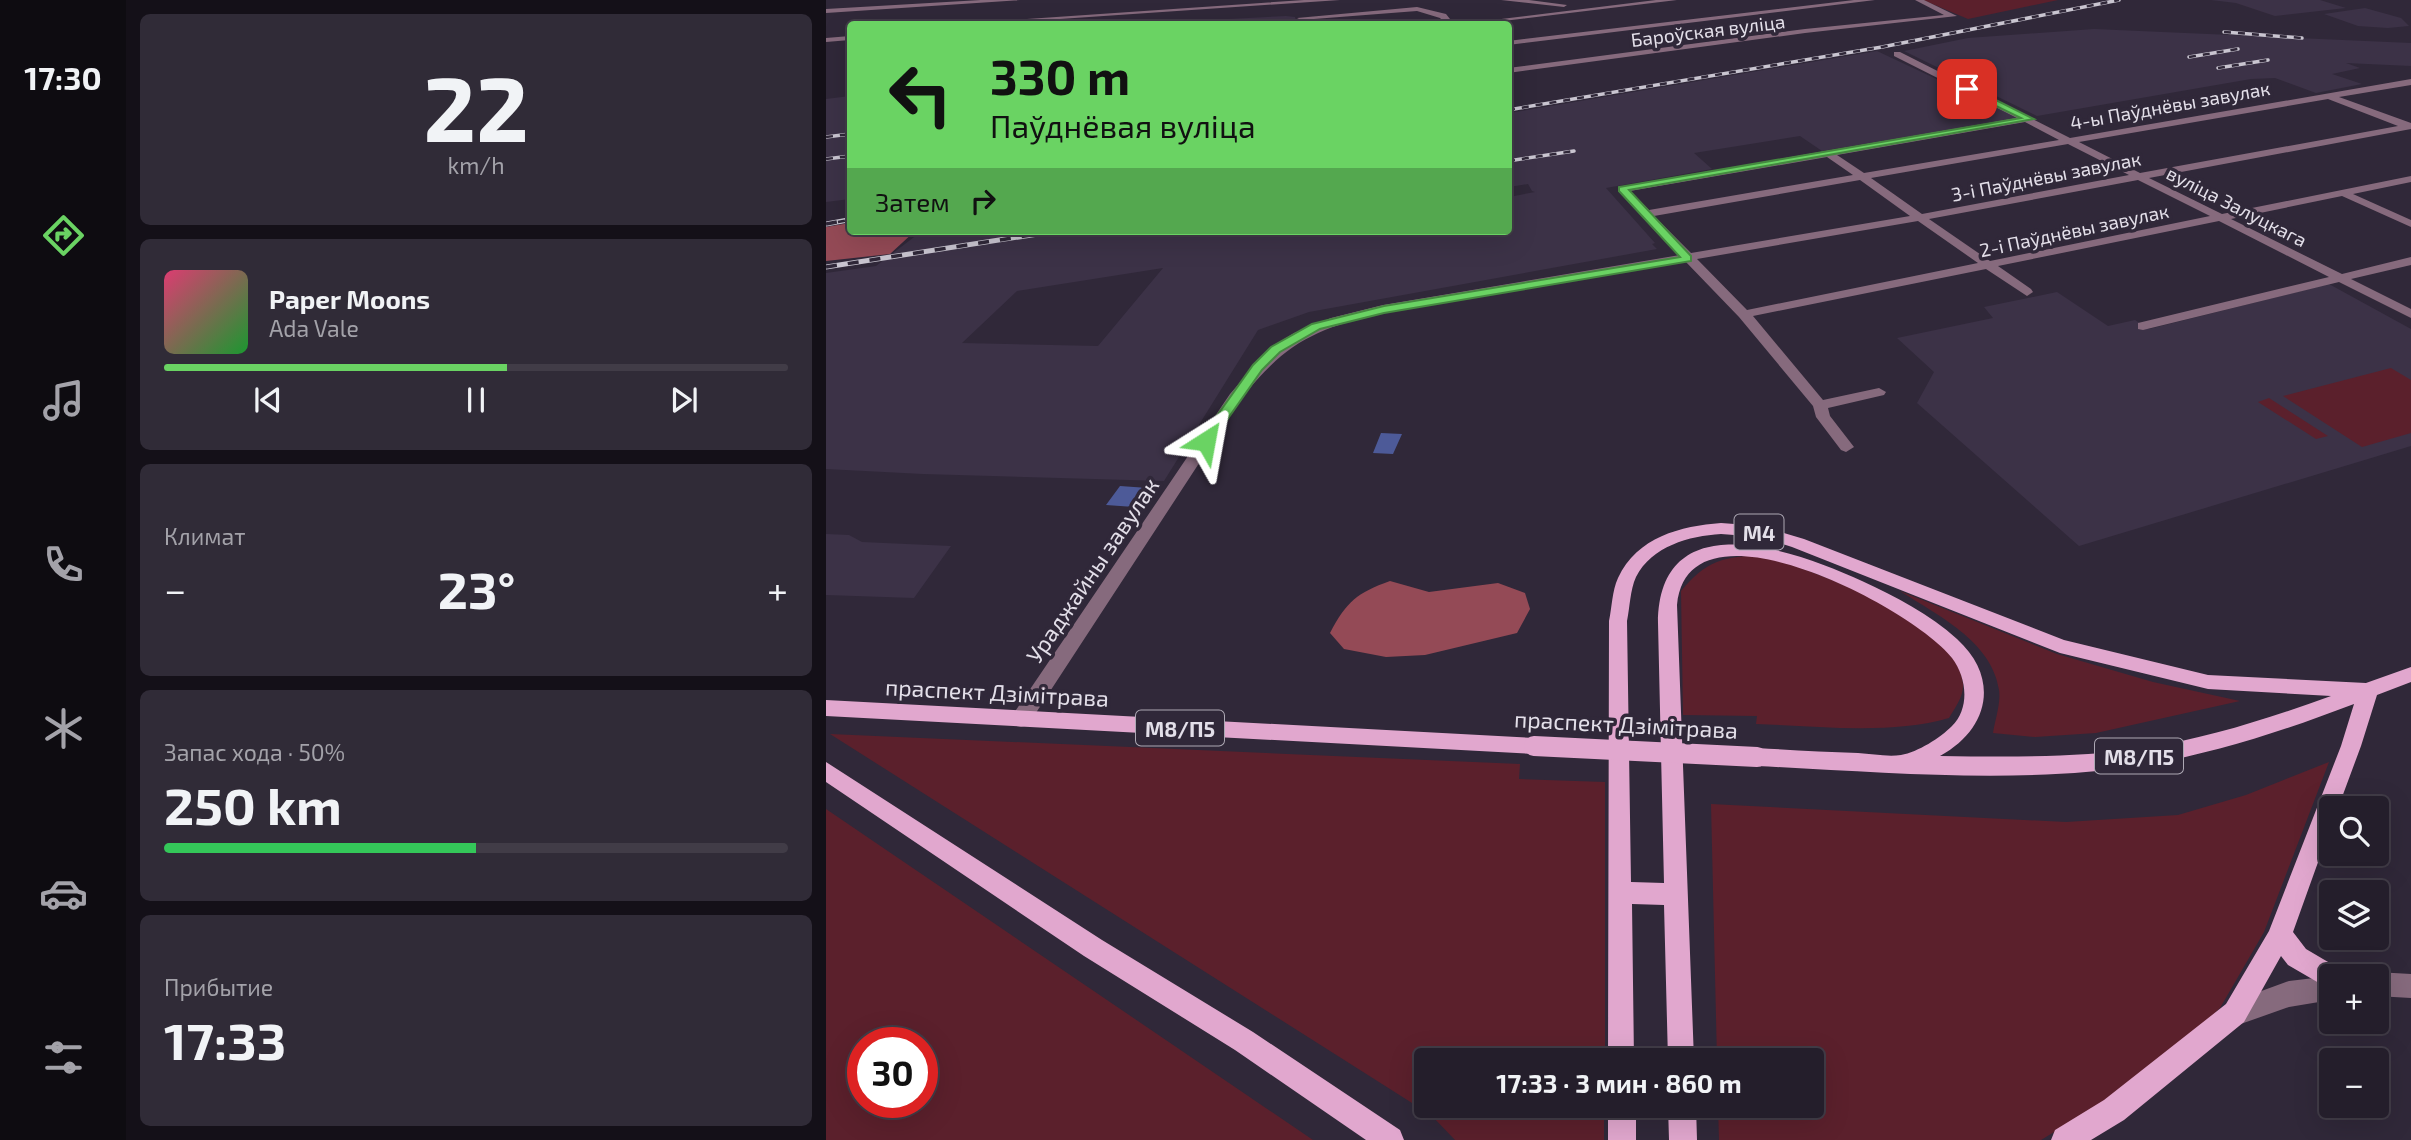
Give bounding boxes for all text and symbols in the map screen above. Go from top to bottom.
street label: Бароўская вуліца [1629,9,1787,52]
text: 330 m [990,46,1130,105]
icon: left [875,49,966,140]
text: 22 [423,51,529,160]
text: 17:30 [24,58,102,96]
pin [1937,59,1997,119]
icon: arrive [1948,70,1986,108]
street label: 4-ы Паўднёвы завулак [2068,76,2272,135]
text: Паўднёвая вуліца [990,106,1256,144]
street label: 3-і Паўднёвы завулак [1949,146,2143,207]
text: km/h [447,151,505,179]
street label: вуліца Залуцкага [2163,161,2311,252]
icon: right [964,182,1002,220]
text: Затем [875,186,950,217]
street label: 2-і Паўднёвы завулак [1977,199,2171,262]
icon: directions [39,211,88,260]
text: Paper Moons [269,283,430,314]
text: Ada Vale [269,314,359,342]
icon: music [39,376,88,425]
icon: previous [249,381,287,419]
icon: pause [457,381,495,419]
icon: next [665,381,703,419]
position arrow [1169,404,1243,478]
street label: Ураджайны завулак [1020,472,1165,669]
road number: М4 [1734,514,1784,550]
text: Климат [164,522,245,550]
icon: phone [39,540,88,589]
text: 23° [438,557,515,619]
text: − [164,566,186,612]
text: + [767,566,788,612]
street label: праспект Дзімітрава [884,672,1110,712]
icon: climate [39,704,88,753]
street label: праспект Дзімітрава [1513,704,1739,744]
road number: М8/П5 [1136,710,1224,746]
text: Запас хода · 50% [164,738,345,766]
road number: М8/П5 [2095,738,2183,774]
text: 250 km [164,773,342,835]
map controls [2319,796,2389,1118]
button: search [2319,796,2389,866]
icon: car [39,869,88,918]
button: layers [2319,880,2389,950]
button: + [2319,964,2389,1034]
text: Прибытие [164,973,273,1001]
text: 17:33 [164,1008,286,1070]
speed limit sign: 30 [847,1027,938,1118]
icon: filters [39,1033,88,1082]
button: − [2319,1048,2389,1118]
text: 17:33 · 3 мин · 860 m [1496,1067,1742,1098]

